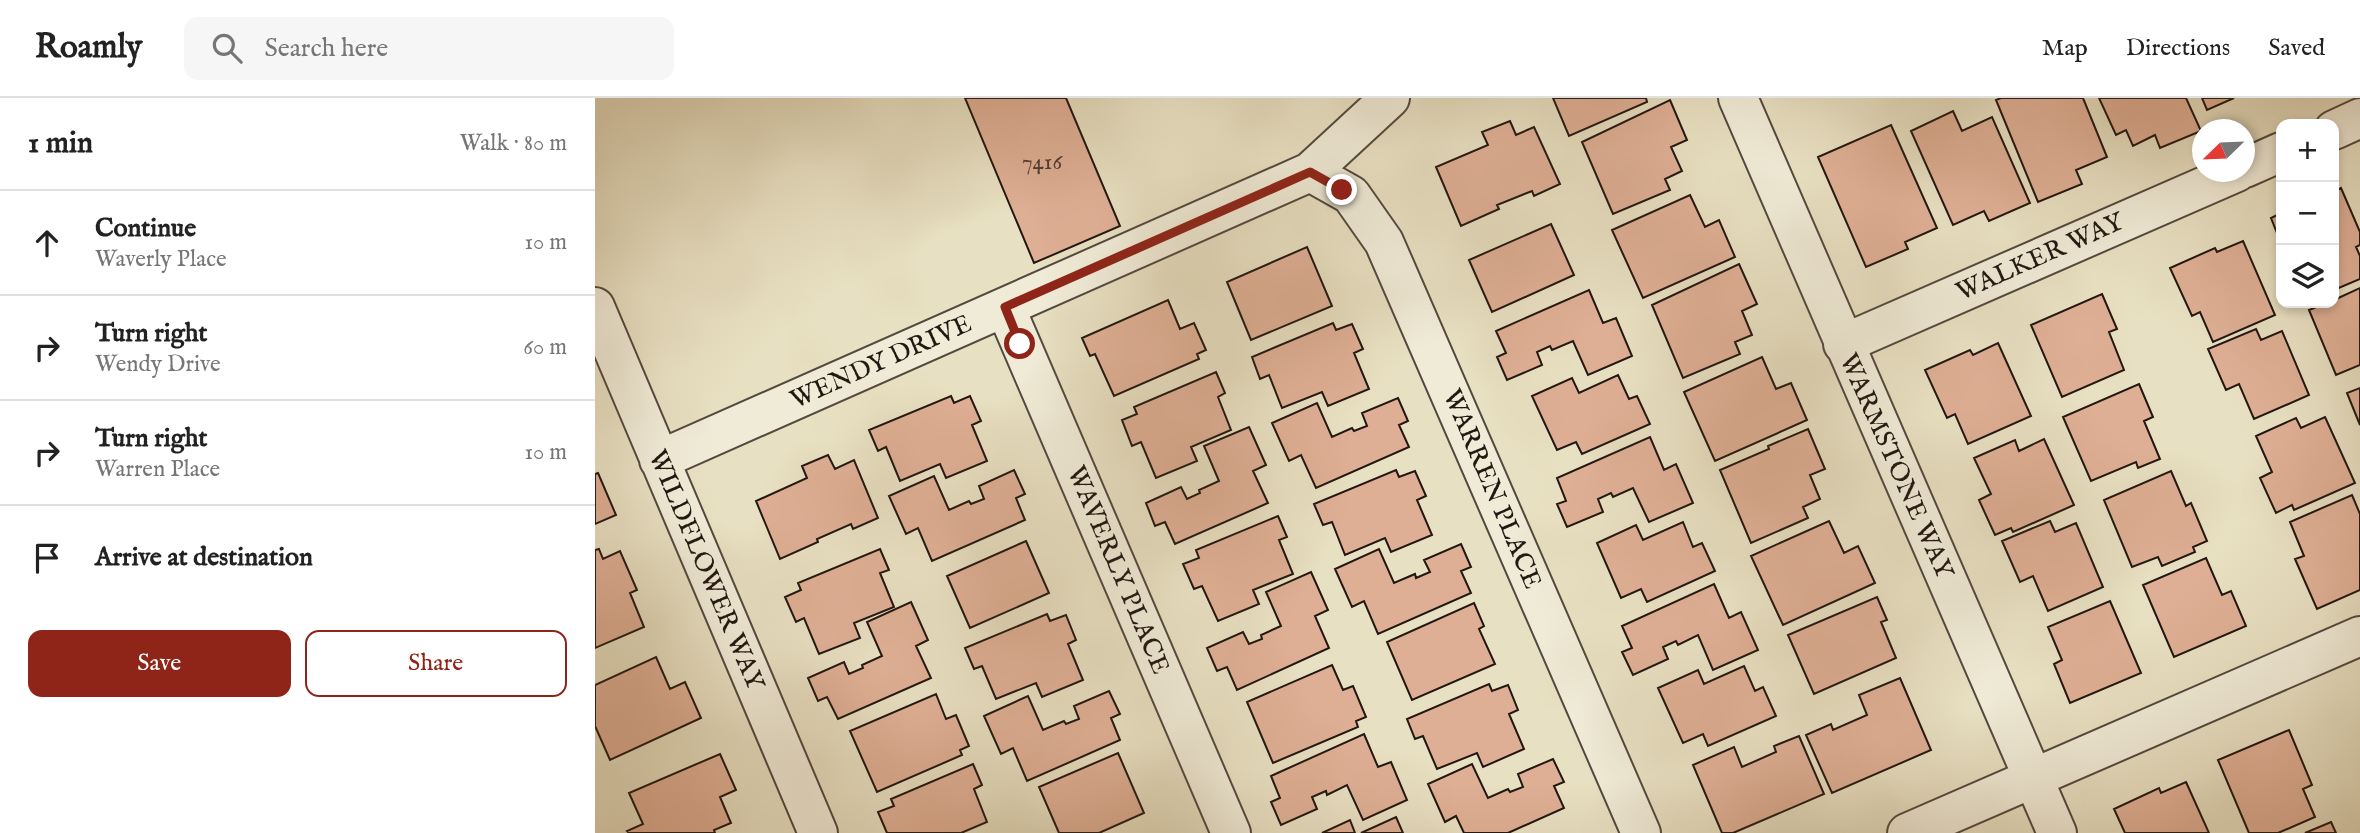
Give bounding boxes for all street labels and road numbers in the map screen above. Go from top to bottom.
street label: WALKER WAY [1951,205,2130,309]
street label: WENDY DRIVE [785,307,977,417]
street label: WARMSTONE WAY [1831,348,1961,585]
street label: WARREN PLACE [1435,384,1549,594]
street label: WILDFLOWER WAY [640,445,772,696]
street label: WAVERLY PLACE [1059,461,1177,679]

